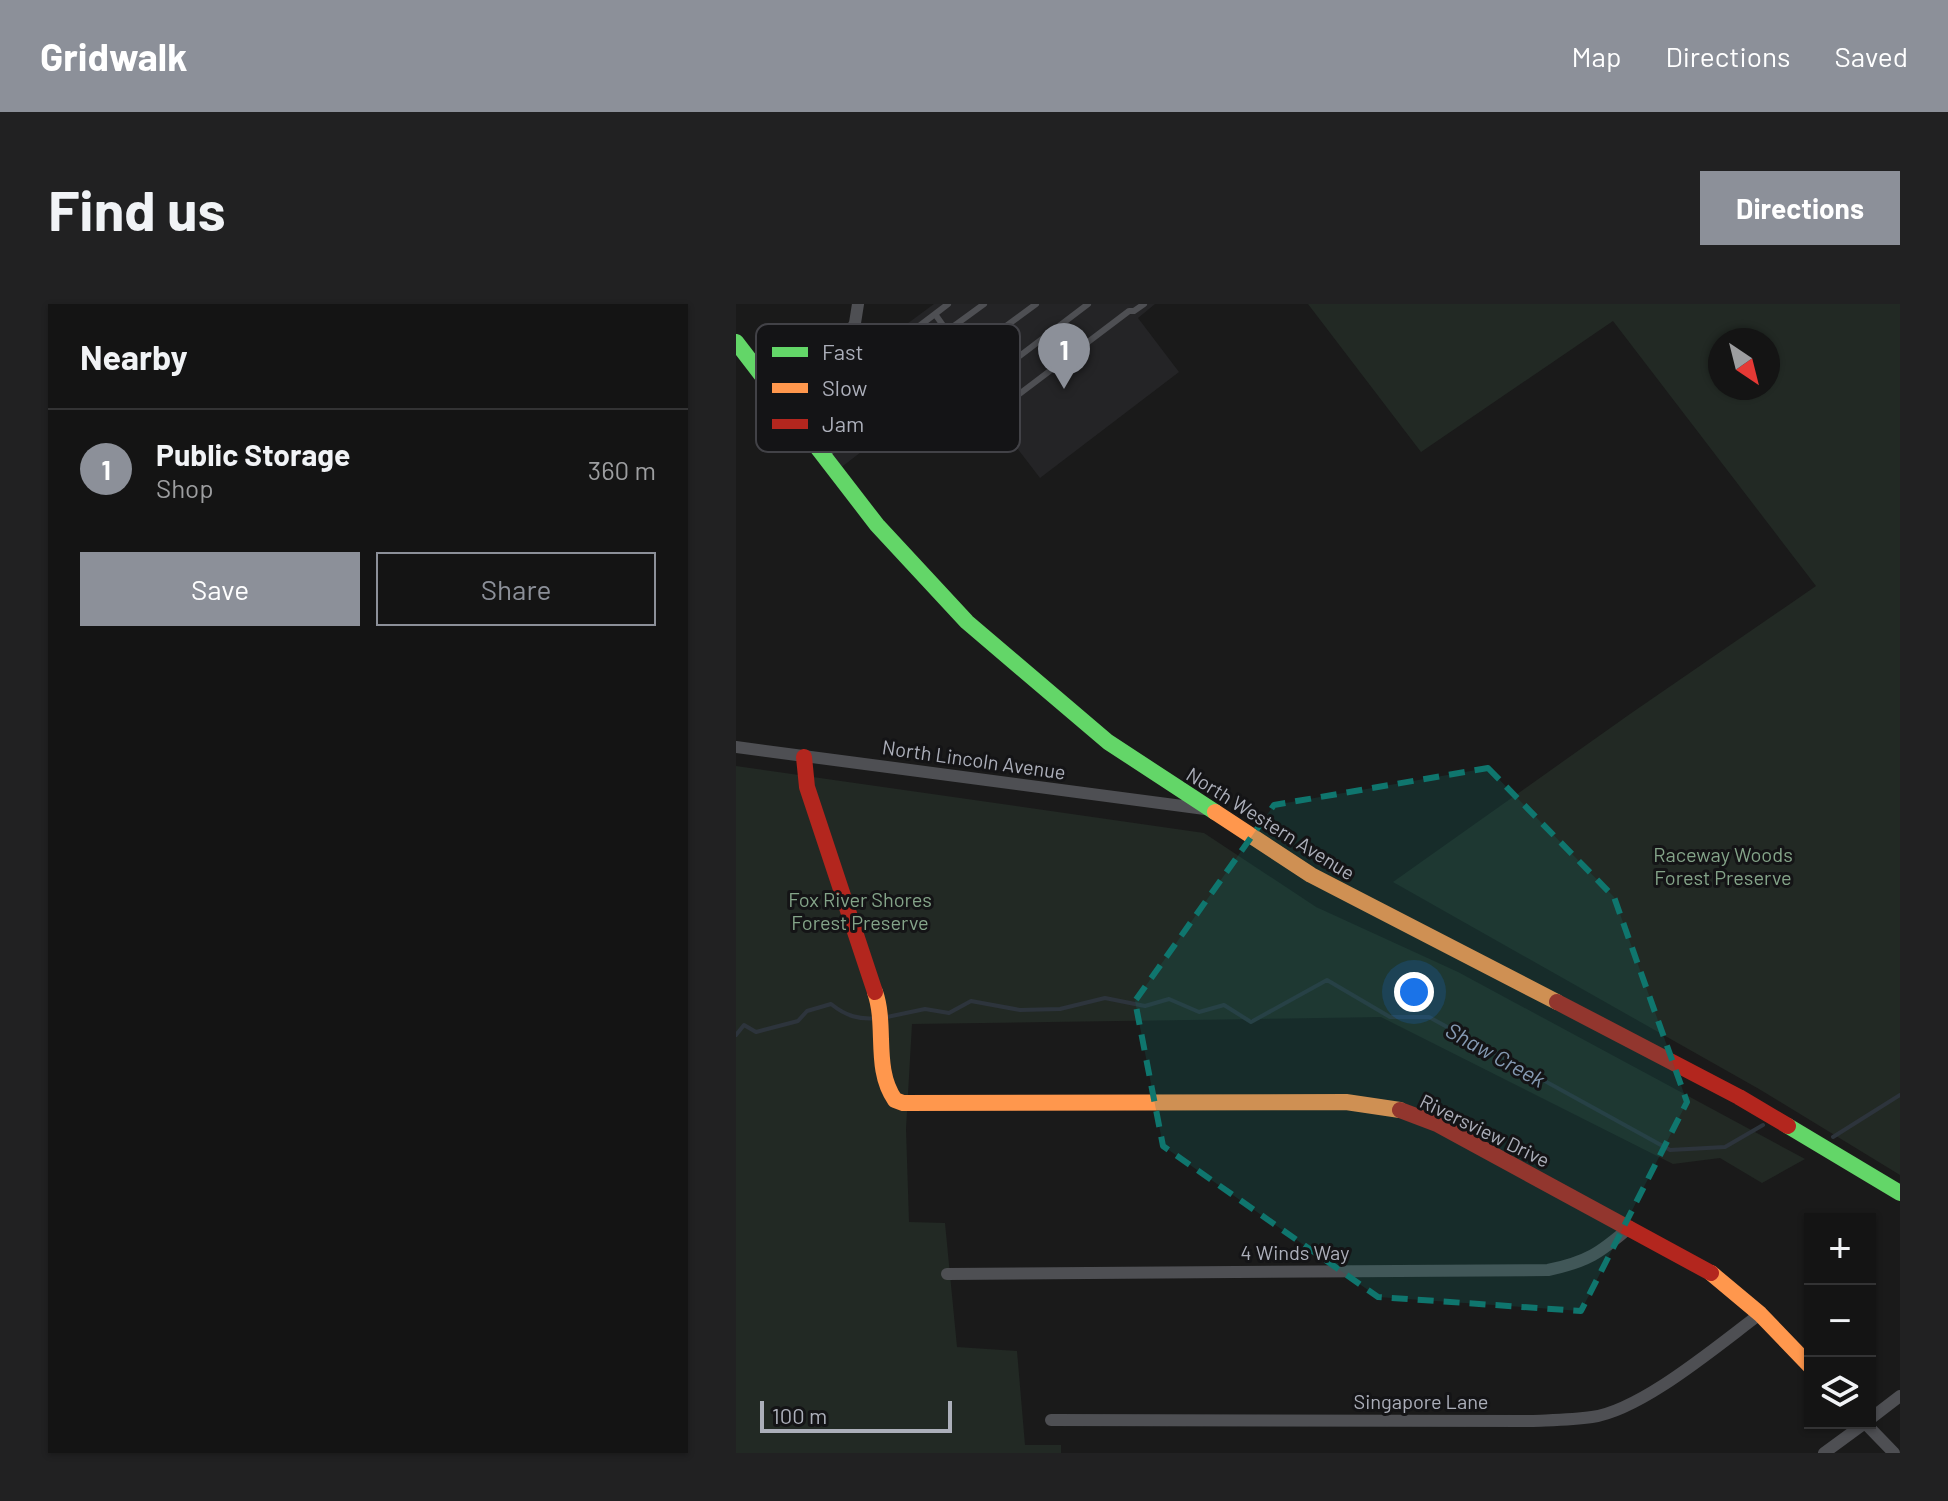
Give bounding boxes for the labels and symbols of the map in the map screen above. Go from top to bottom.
pin: 1 [1038,323,1090,389]
legend [756,324,1020,452]
north arrow [1708,328,1780,400]
text: Fast [822,338,864,364]
text: Slow [822,374,867,400]
text: Jam [822,410,864,436]
street label: North Lincoln Avenue [881,734,1067,784]
street label: North Western Avenue [1182,761,1360,885]
park label: Raceway Woods Forest Preserve [1653,842,1793,889]
park label: Fox River Shores Forest Preserve [788,887,932,934]
your location [1394,972,1434,1012]
water label: Shaw Creek [1442,1016,1550,1092]
street label: Riversview Drive [1416,1088,1554,1172]
street label: 4 Winds Way [1241,1240,1349,1264]
street label: Singapore Lane [1354,1389,1489,1413]
scale bar [760,1397,952,1433]

